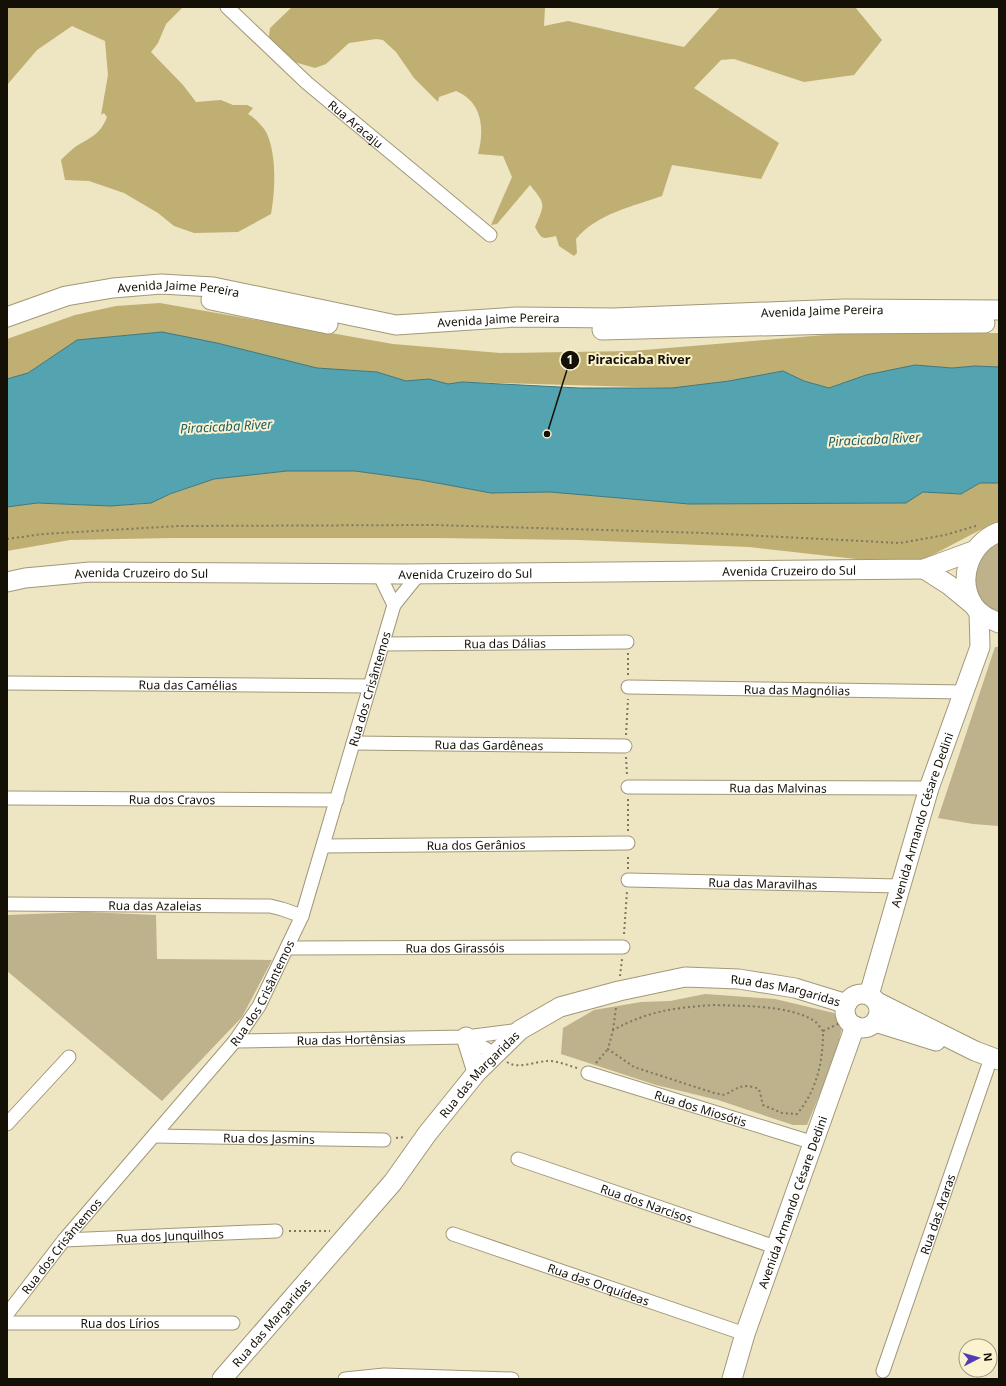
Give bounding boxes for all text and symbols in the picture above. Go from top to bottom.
street label: Rua Aracaju [325,96,387,152]
street label: Avenida Jaime Pereira [117,275,241,301]
street label: Avenida Jaime Pereira [760,300,884,321]
street label: Avenida Jaime Pereira [437,308,560,331]
callout: Piracicaba River [560,347,699,372]
text: Piracicaba River [587,350,691,368]
text: 1 [567,351,573,368]
water label: Piracicaba River [179,415,273,437]
water label: Piracicaba River [827,428,921,450]
street label: Avenida Cruzeiro do Sul [722,561,856,579]
street label: Avenida Cruzeiro do Sul [74,563,208,582]
street label: Avenida Cruzeiro do Sul [398,564,532,583]
street label: Rua dos Crisântemos [344,629,394,748]
street label: Rua das Dálias [464,634,546,652]
street label: Rua das Camélias [139,676,238,693]
street label: Rua das Magnólias [744,680,850,699]
street label: Avenida Armando Césare Dedini [886,730,957,909]
street label: Rua das Gardêneas [434,735,544,754]
street label: Rua das Malvinas [729,779,827,796]
street label: Rua dos Cravos [129,790,216,808]
street label: Rua dos Gerânios [427,836,526,853]
street label: Rua das Maravilhas [708,873,818,893]
street label: Rua das Azaleias [108,896,202,914]
street label: Rua dos Crisântemos [226,937,298,1050]
street label: Rua dos Girassóis [405,939,505,956]
street label: Rua das Margaridas [730,970,843,1010]
street label: Rua das Margaridas [435,1027,523,1121]
street label: Rua das Hortênsias [296,1030,406,1048]
street label: Rua dos Miosótis [652,1086,749,1130]
street label: Avenida Armando Césare Dedini [753,1113,831,1291]
street label: Rua dos Jasmins [223,1129,315,1147]
street label: Rua das Araras [915,1171,959,1257]
street label: Rua dos Narcisos [598,1179,695,1227]
street label: Rua dos Crisântemos [17,1194,105,1297]
street label: Rua dos Junquilhos [116,1225,224,1246]
street label: Rua das Orquídeas [546,1259,652,1309]
street label: Rua das Margaridas [228,1274,315,1370]
street label: Rua dos Lírios [81,1315,160,1332]
north arrow [958,1338,998,1378]
text: N [981,1352,996,1362]

